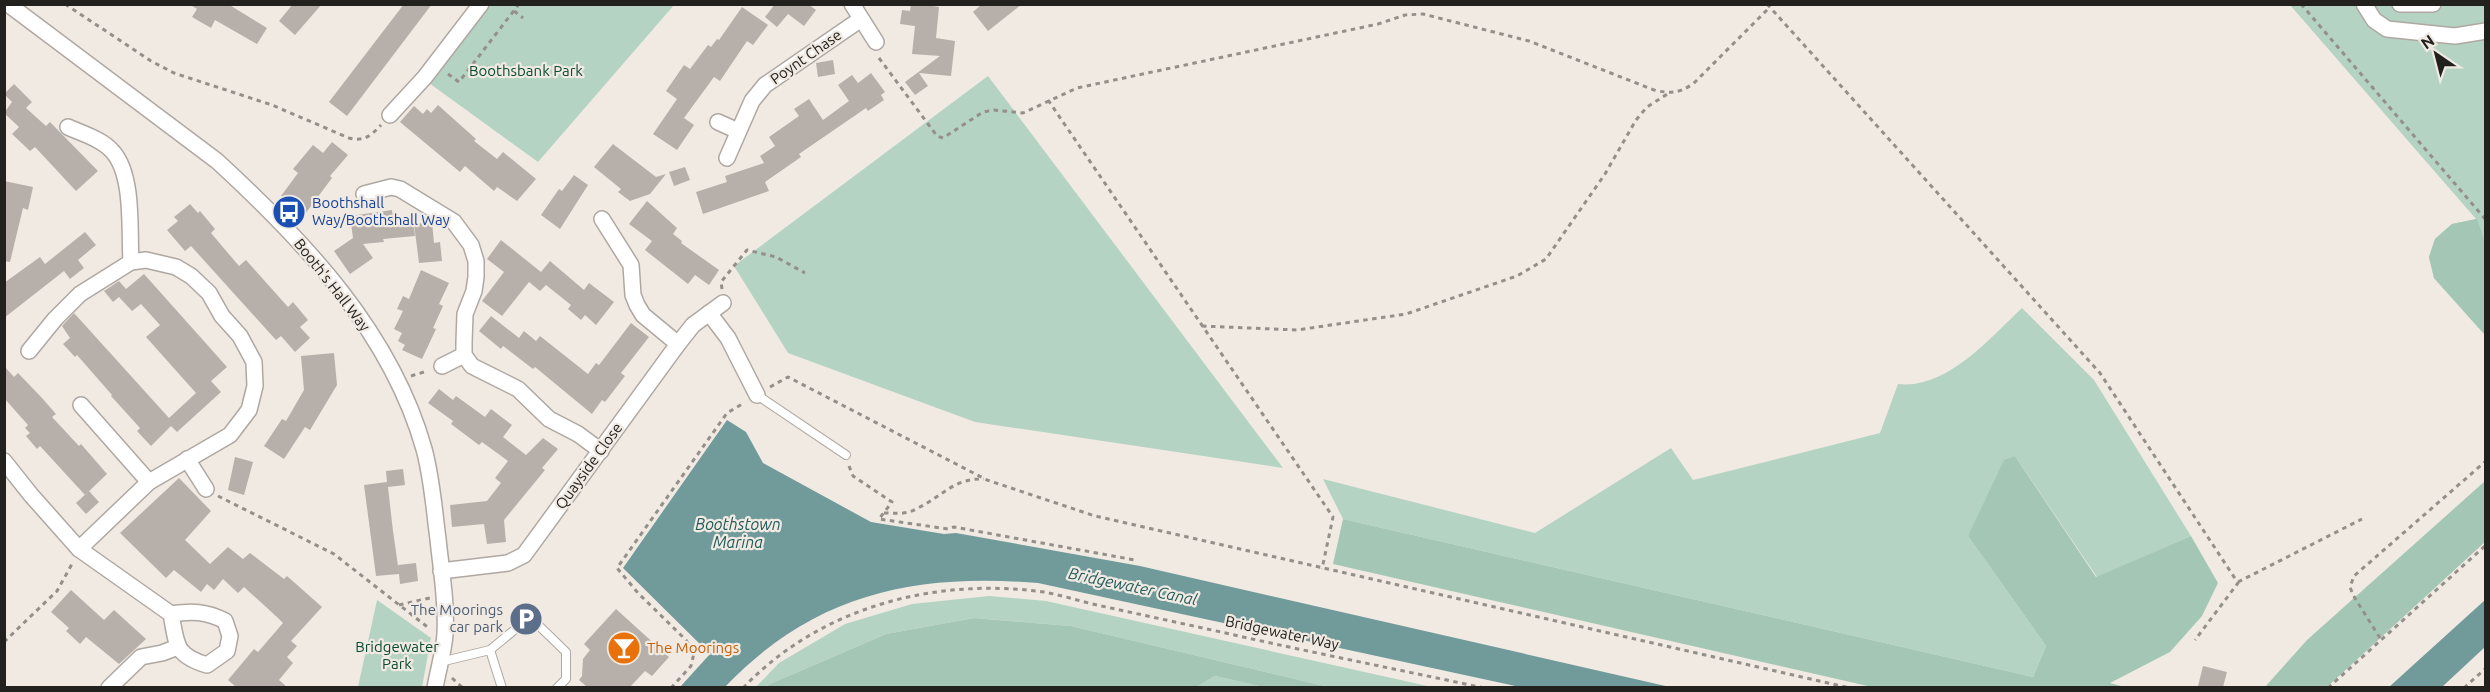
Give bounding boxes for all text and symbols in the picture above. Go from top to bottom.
north arrow [2406,24,2466,84]
street label: Poynt Chase [767,26,845,87]
text: N [2417,31,2437,53]
park label: Boothsbank Park [469,62,583,79]
bus stop icon: Boothshall Way/Boothshall Way [271,194,307,230]
place label: Boothshall Way/Boothshall Way [312,194,450,228]
street label: Booth's Hall Way [291,235,374,334]
street label: Quayside Close [552,419,626,512]
water label: Boothstown Marina [695,515,781,551]
water label: Bridgewater Canal [1067,564,1199,609]
place label: The Moorings car park [411,601,503,635]
parking icon: The Moorings car park [508,601,544,637]
street label: Bridgewater Way [1224,612,1340,653]
bar icon: The Moorings [606,630,642,666]
park label: Bridgewater Park [355,638,439,672]
place label: The Moorings [647,639,739,656]

